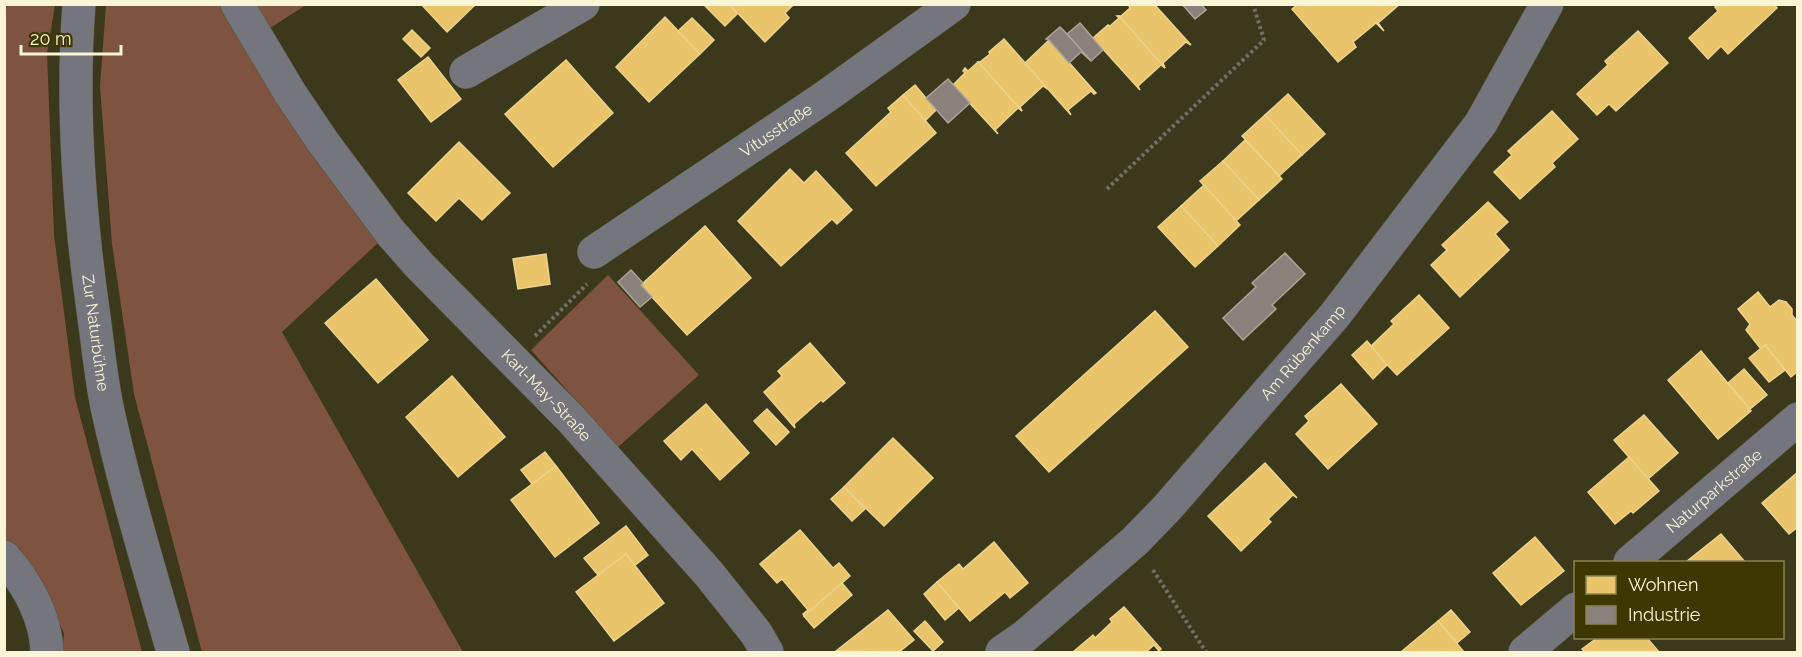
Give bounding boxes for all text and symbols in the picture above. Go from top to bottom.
scale bar [21,18,122,56]
text: 20 m [30,28,72,49]
street label: Vitusstraße [736,99,815,161]
street label: Zur Naturbühne [79,273,113,393]
street label: Am Rübenkamp [1256,301,1349,404]
street label: Karl-May-Straße [498,345,595,445]
street label: Naturparkstraße [1662,445,1766,537]
legend [1574,561,1784,639]
text: Wohnen [1628,574,1698,595]
text: Industrie [1628,604,1701,625]

